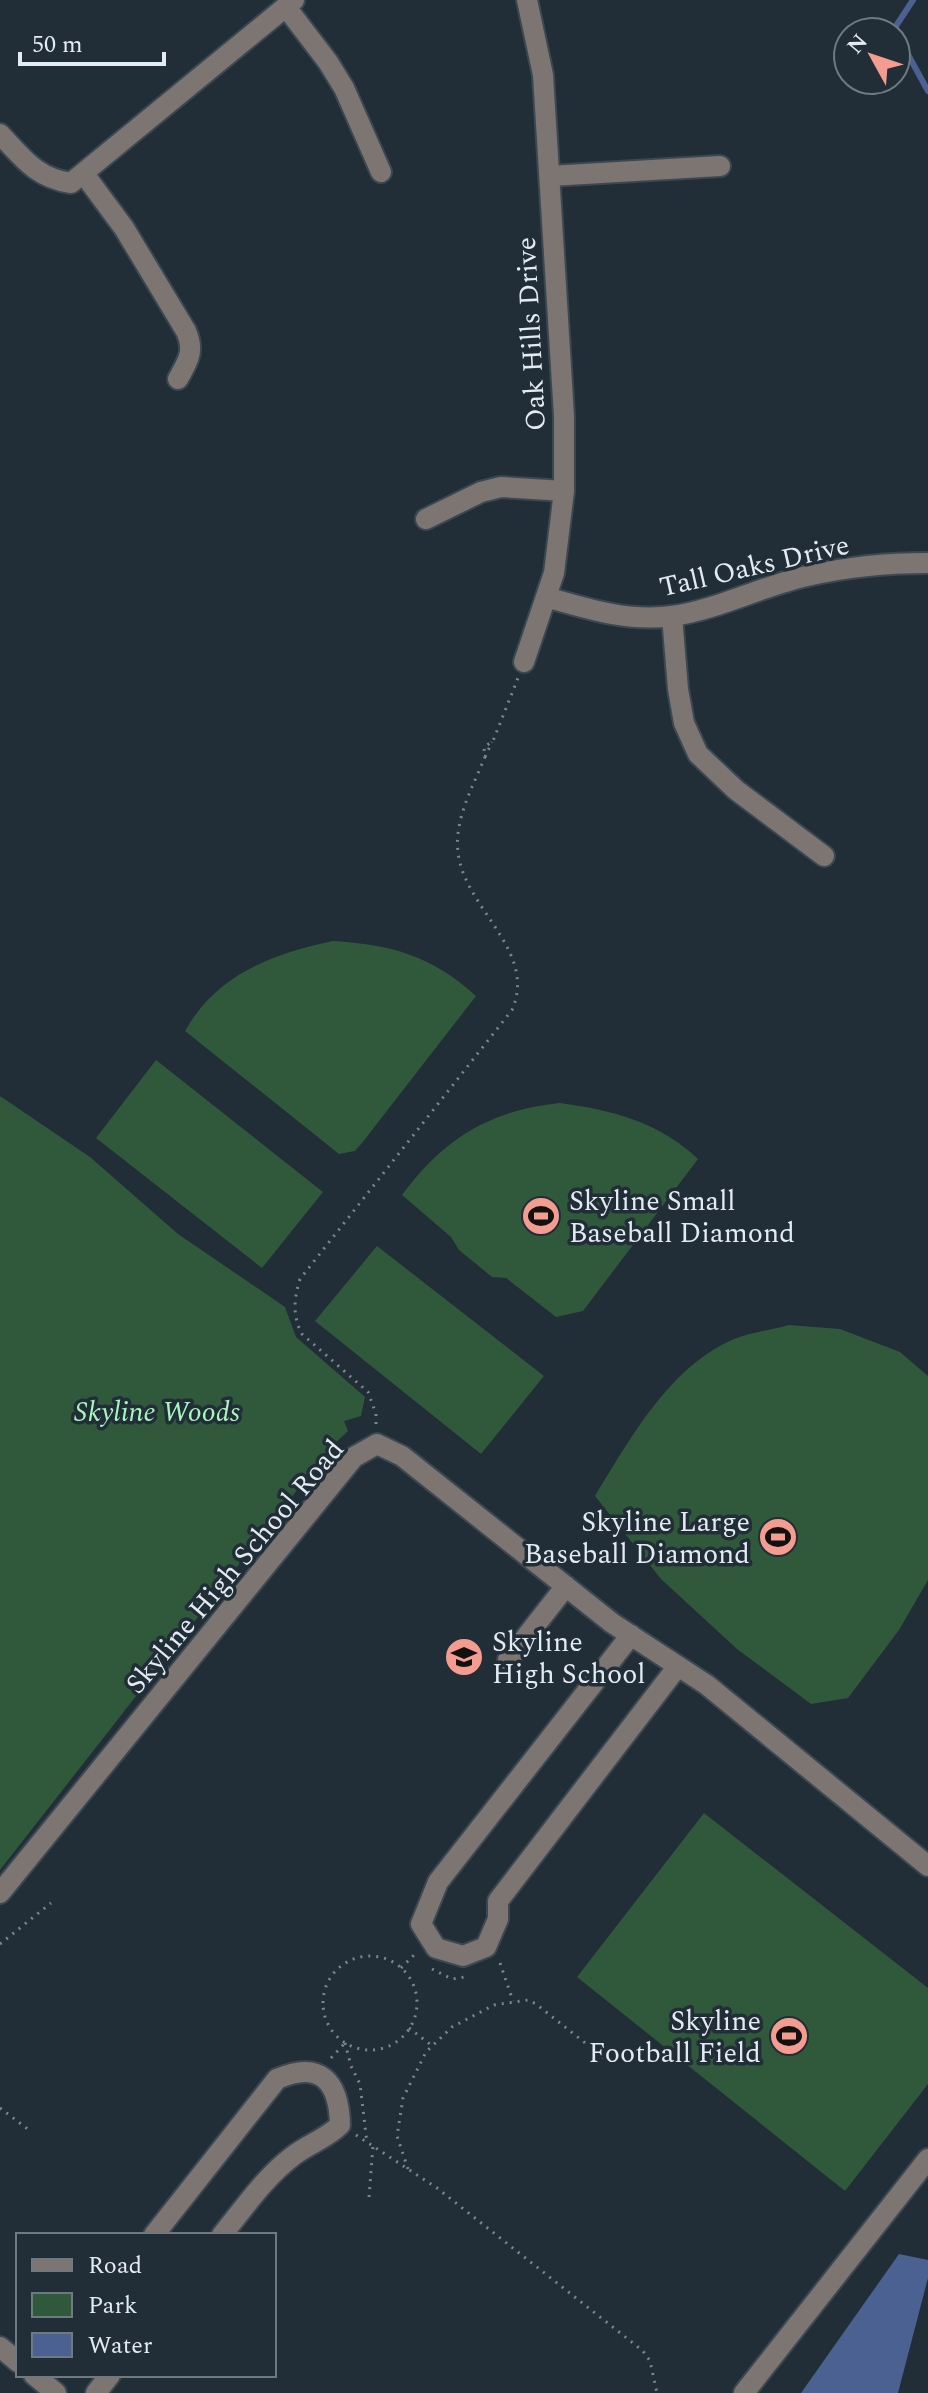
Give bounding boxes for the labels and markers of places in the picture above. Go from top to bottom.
place label: Skyline Small Baseball Diamond [569,1180,795,1255]
sports icon: Skyline Small Baseball Diamond [520,1195,562,1237]
place label: Skyline Large Baseball Diamond [524,1501,750,1576]
sports icon: Skyline Large Baseball Diamond [757,1516,799,1558]
place label: Skyline High School [492,1621,646,1696]
school or university icon: Skyline High School [443,1636,485,1678]
place label: Skyline Football Field [588,2000,761,2075]
sports icon: Skyline Football Field [768,2015,810,2057]

